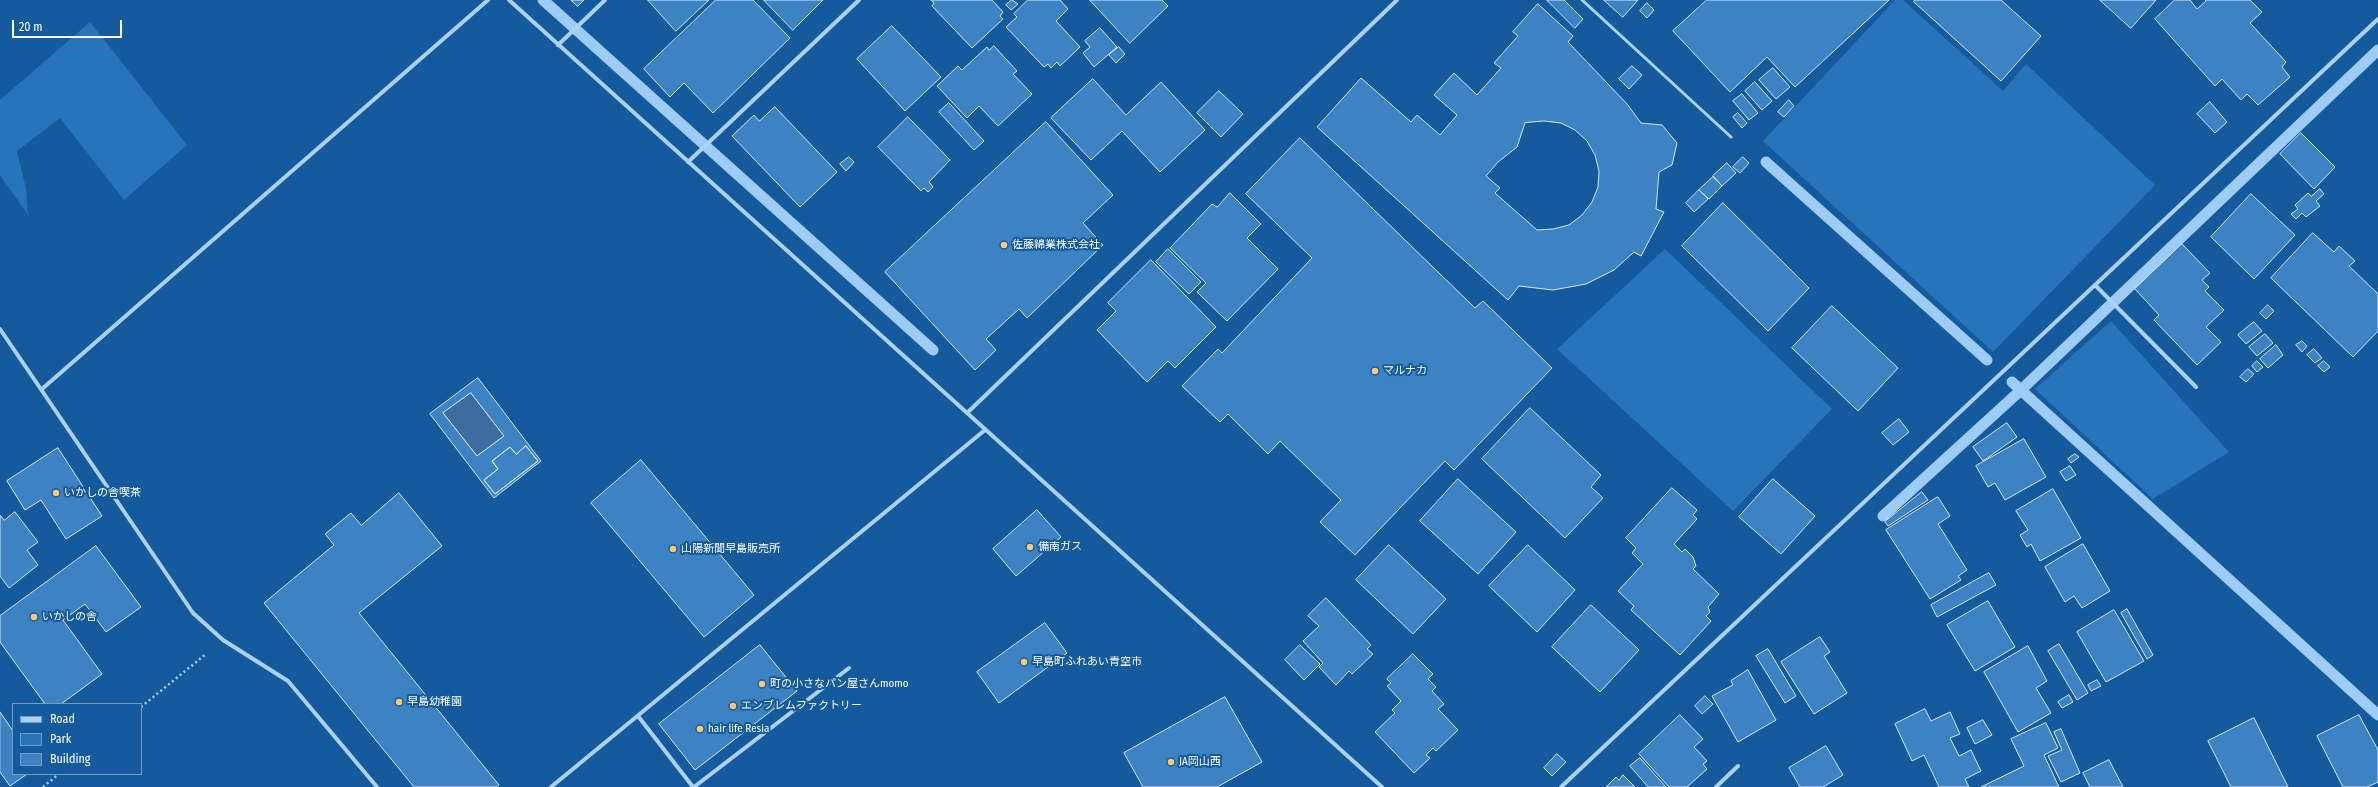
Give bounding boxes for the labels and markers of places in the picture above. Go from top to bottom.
place label: 佐藤綿業株式会社 [1012,238,1100,252]
marker: 佐藤綿業株式会社 [999,240,1009,250]
place label: マルナカ [1383,364,1427,378]
marker: マルナカ [1370,366,1380,376]
place label: いかしの舎喫茶 [64,486,141,500]
marker: いかしの舎喫茶 [51,488,61,498]
place label: 備南ガス [1038,540,1082,554]
place label: 山陽新聞早島販売所 [681,542,780,556]
marker: 備南ガス [1025,542,1035,552]
marker: 山陽新聞早島販売所 [668,544,678,554]
place label: いかしの舎 [42,610,97,624]
marker: いかしの舎 [29,612,39,622]
place label: 早島町ふれあい青空市 [1032,655,1142,669]
marker: 早島町ふれあい青空市 [1019,657,1029,667]
place label: 町の小さなパン屋さんmomo [770,677,908,691]
marker: 町の小さなパン屋さんmomo [757,679,767,689]
place label: 早島幼稚園 [407,695,462,709]
marker: 早島幼稚園 [394,697,404,707]
place label: エンブレムファクトリー [741,699,862,713]
marker: エンブレムファクトリー [728,701,738,711]
place label: hair life Resia [708,722,769,736]
marker: hair life Resia [695,724,705,734]
place label: JA岡山西 [1179,755,1221,769]
marker: JA岡山西 [1166,757,1176,767]

